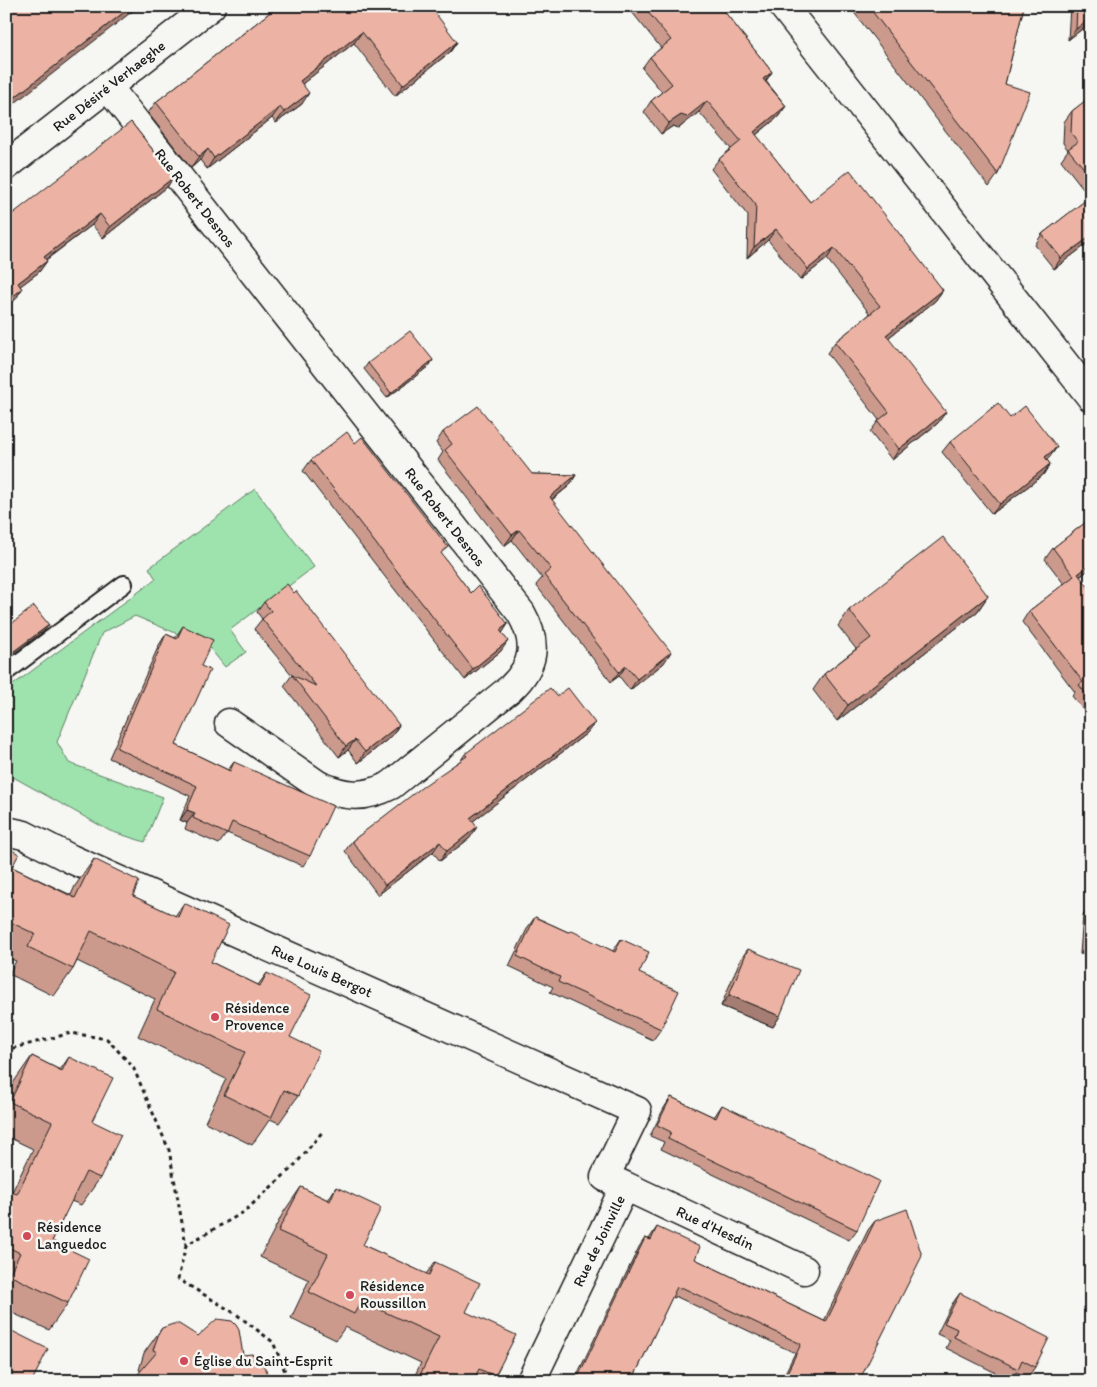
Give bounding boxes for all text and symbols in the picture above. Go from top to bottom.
street label: Rue Désiré Verhaeghe [49,36,169,136]
street label: Rue Robert Desnos [151,145,239,251]
street label: Rue Robert Desnos [401,464,489,570]
street label: Rue Louis Bergot [269,941,376,1002]
place label: Résidence Provence [225,999,290,1034]
marker: Résidence Provence [209,1011,221,1023]
street label: Rue de Joinville [569,1192,629,1290]
street label: Rue d'Hesdin [673,1202,757,1254]
place label: Résidence Languedoc [37,1218,107,1253]
marker: Résidence Languedoc [21,1230,33,1242]
place label: Résidence Roussillon [360,1277,426,1312]
marker: Résidence Roussillon [344,1289,356,1301]
place label: Église du Saint-Esprit [194,1352,333,1370]
marker: Église du Saint-Esprit [178,1355,190,1367]

